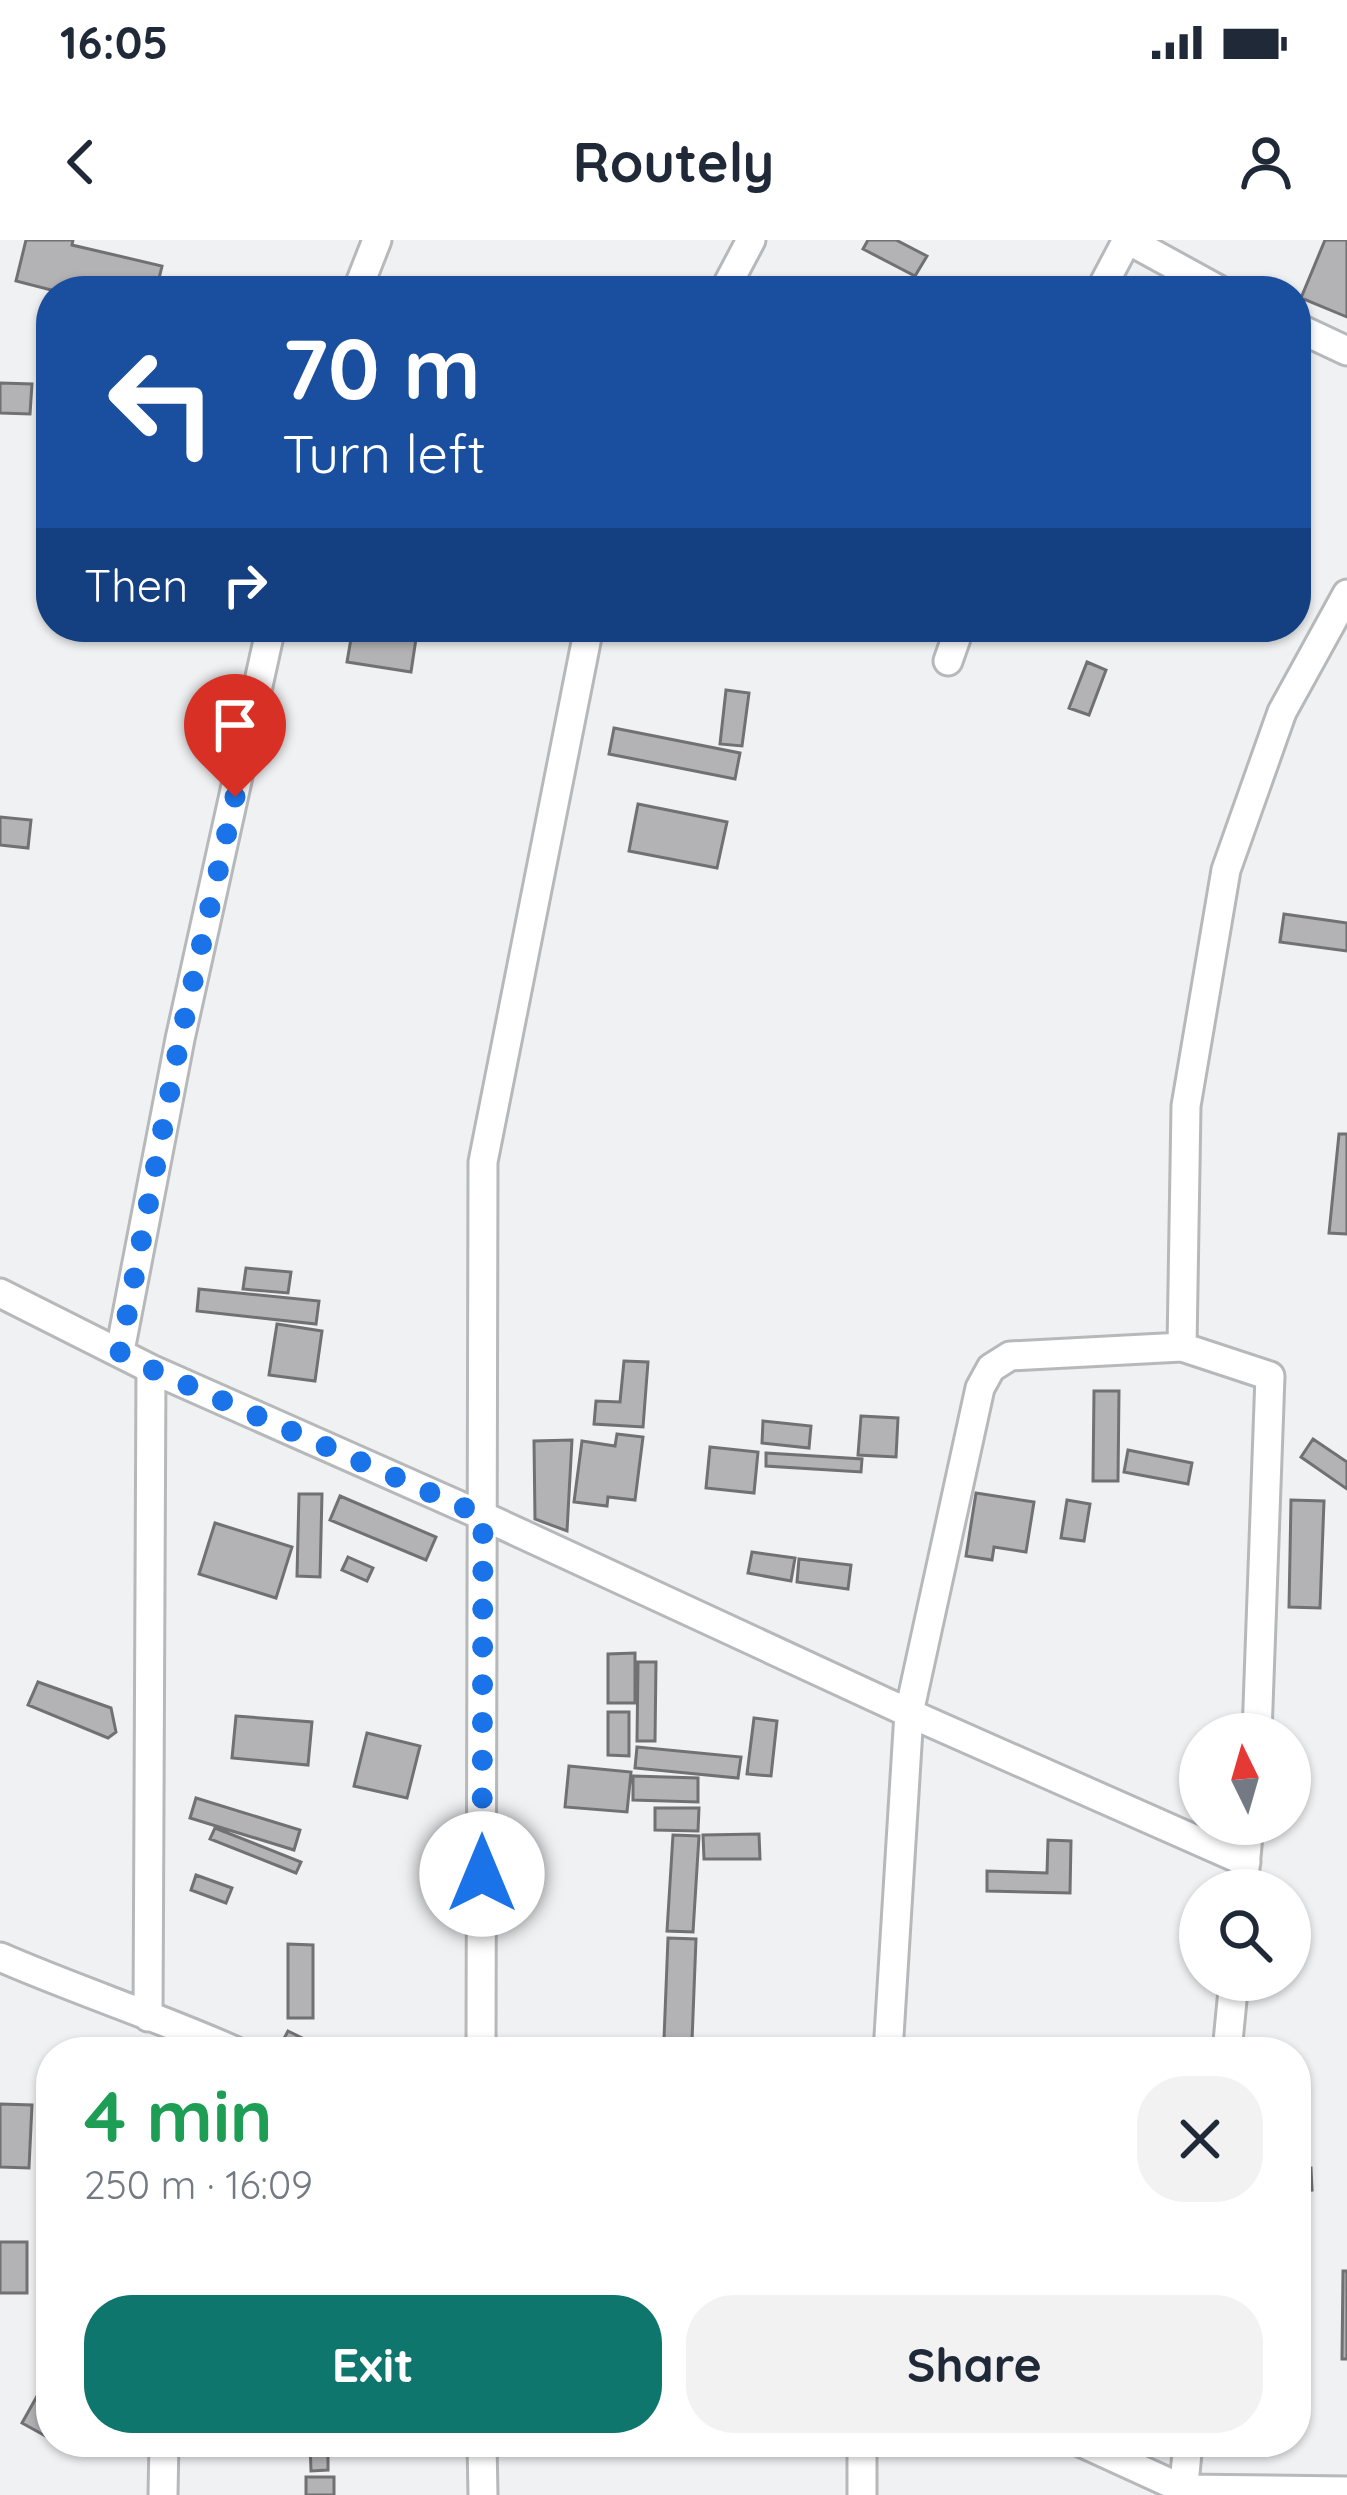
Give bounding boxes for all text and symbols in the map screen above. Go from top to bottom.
text: 16:05 [60,14,168,70]
text: Routely [573,128,774,196]
icon: back [48,129,114,195]
icon: person [1233,129,1299,195]
text: 70 m [282,315,481,420]
icon: left [84,324,240,480]
text: Turn left [282,419,486,487]
icon: right [212,552,278,618]
text: Then [84,557,188,613]
pin [184,674,286,797]
icon: arrive [202,692,268,758]
north arrow [1179,1713,1311,1845]
map controls [1179,1713,1311,2001]
position arrow [419,1811,545,1937]
button: search [1179,1869,1311,2001]
text: 4 min [84,2070,273,2160]
button: close [1137,2076,1263,2202]
text: 250 m · 16:09 [84,2160,313,2209]
button: Exit [84,2295,662,2433]
button: Share [686,2295,1263,2433]

